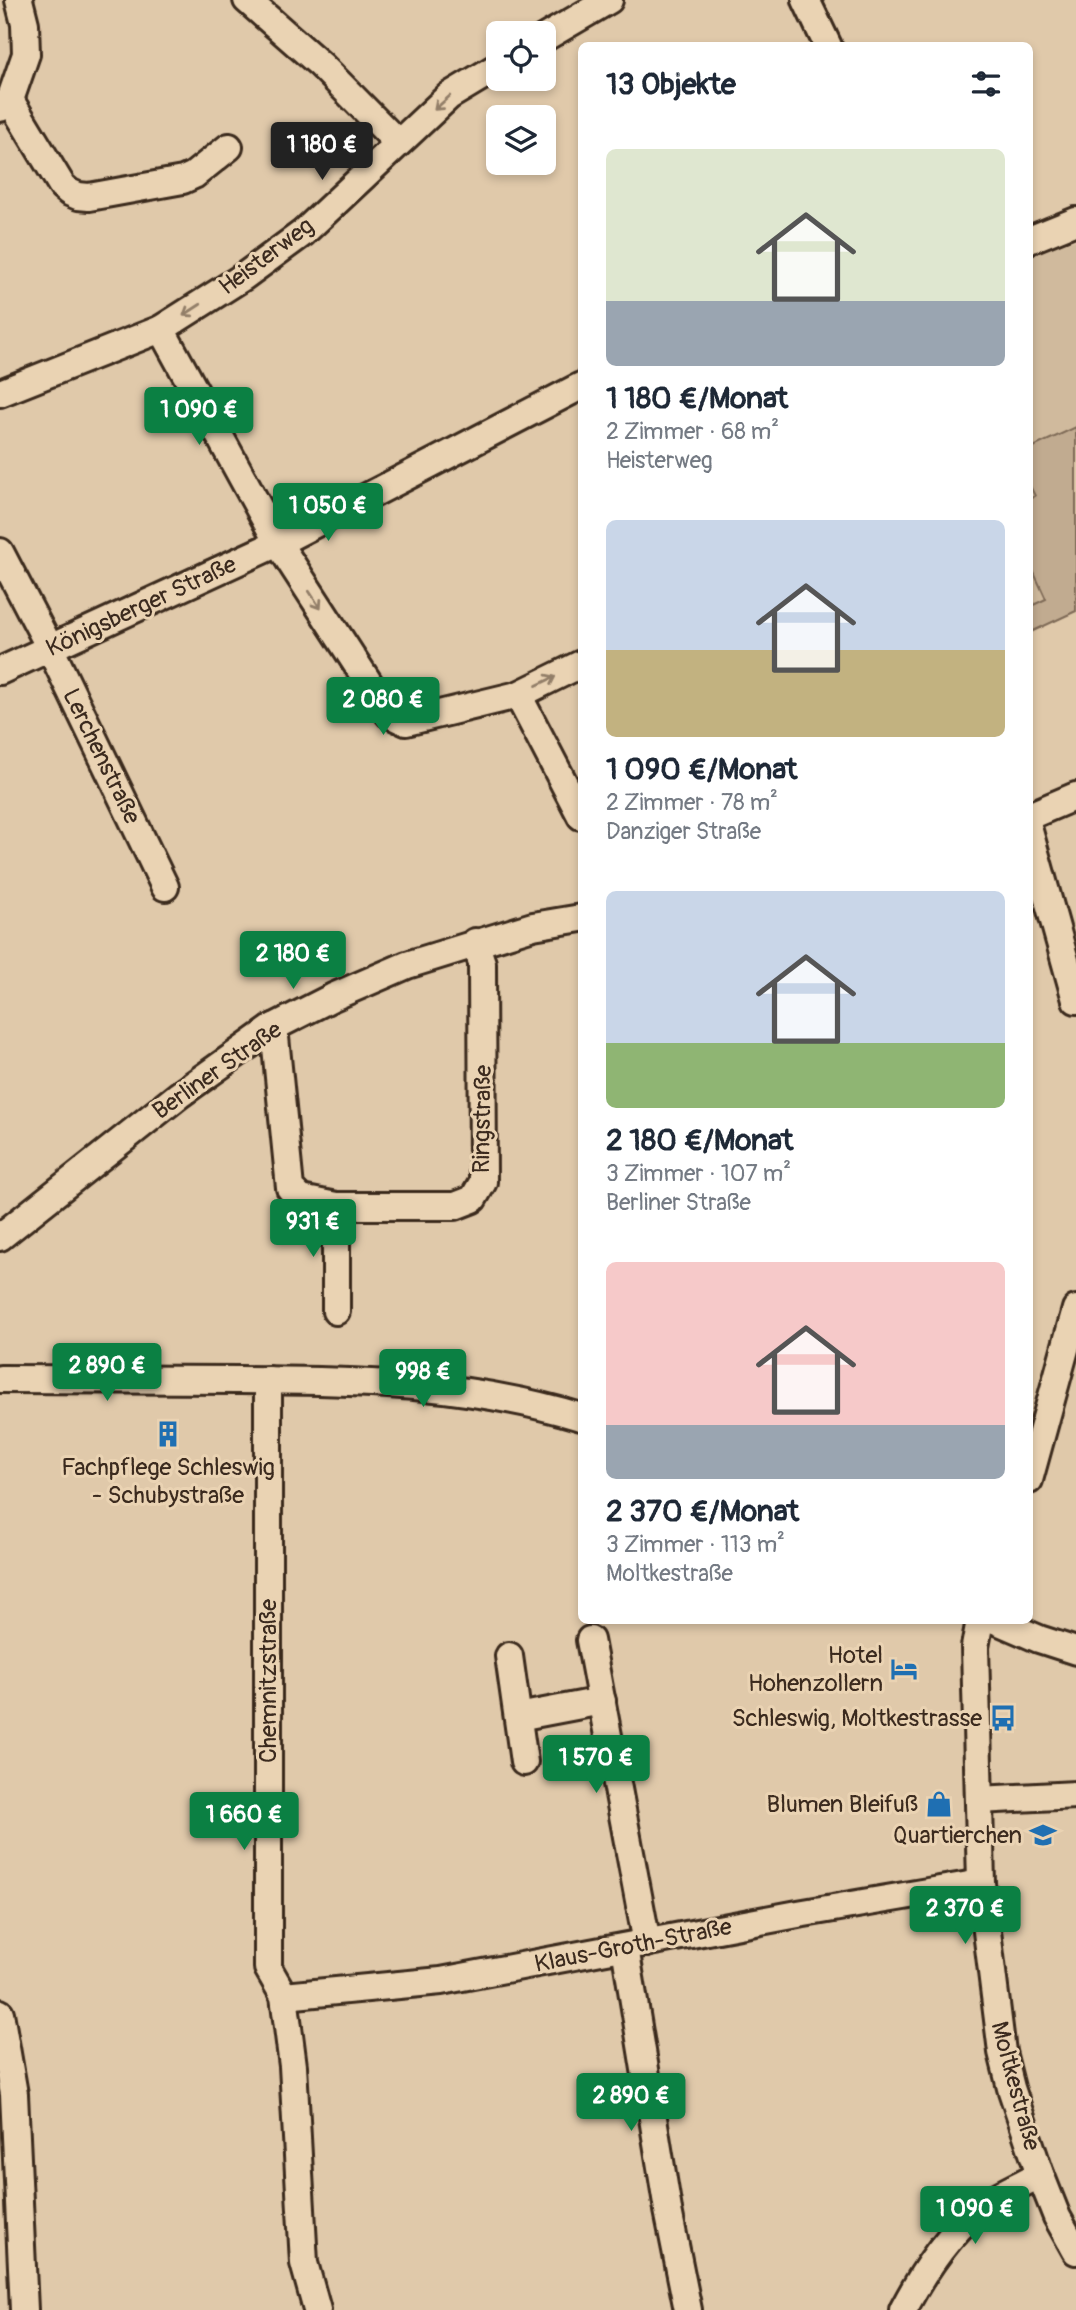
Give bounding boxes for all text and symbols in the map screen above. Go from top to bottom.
map controls [486,21,556,175]
button: locate [486,21,556,91]
icon: filters [967,65,1005,103]
text: 13 Objekte [606,66,736,103]
one-way arrow [433,95,451,111]
button: layers [486,105,556,175]
pin: 1 180 € [257,122,387,182]
text: 1 180 € [287,130,357,159]
icon: home [743,194,869,320]
street label: Heisterweg [213,211,319,301]
one-way arrow [182,303,202,317]
text: 1 180 €/Monat [606,380,788,417]
pin: 1 090 € [134,388,264,447]
text: 1 090 € [160,395,238,424]
text: 2 Zimmer · 68 m² [606,417,779,446]
text: Heisterweg [606,446,713,475]
pin: 1 050 € [263,484,393,543]
text: 1 050 € [289,491,367,520]
street label: Königsberger Straße [42,550,241,663]
icon: home [743,565,869,691]
one-way arrow [308,590,323,609]
one-way arrow [535,674,556,688]
pin: 2 080 € [318,678,448,737]
street label: Lerchenstraße [56,684,147,829]
text: 2 080 € [342,685,424,714]
text: 1 090 €/Monat [606,751,797,788]
text: 2 Zimmer · 78 m² [606,788,778,817]
text: Danziger Straße [606,817,761,846]
pin: 2 180 € [228,932,358,991]
icon: home [743,936,869,1062]
text: 2 180 € [256,939,330,968]
street label: Berliner Straße [147,1015,288,1126]
street label: Ringstraße [467,1064,498,1174]
text: 2 180 €/Monat [606,1122,793,1159]
text: 3 Zimmer · 107 m² [606,1159,791,1188]
text: Berliner Straße [606,1188,751,1217]
pin: 931 € [264,1200,362,1259]
text: 931 € [286,1207,340,1236]
icon: home [743,1307,869,1433]
pin: 2 890 € [42,1344,172,1403]
pin: 998 € [374,1350,472,1409]
text: 2 890 € [68,1351,146,1380]
text: 998 € [395,1357,451,1386]
building icon: Fachpflege Schleswig - Schubystraße [153,1419,183,1449]
place label: Fachpflege Schleswig - Schubystraße [61,1453,275,1510]
text: 2 370 €/Monat [606,1493,799,1530]
text: 3 Zimmer · 113 m² [606,1530,785,1559]
text: Moltkestraße [606,1559,733,1588]
street label: Chemnitzstraße [254,1599,283,1763]
place label: Hotel Hohenzollern [748,1641,883,1698]
hotel icon: Hotel Hohenzollern [889,1654,919,1684]
bus stop icon: Schleswig, Moltkestrasse [988,1703,1018,1733]
place label: Schleswig, Moltkestrasse [732,1704,982,1733]
pin: 1 570 € [531,1736,661,1795]
text: 1 570 € [559,1743,633,1772]
shop icon: Blumen Bleifuß [924,1789,954,1819]
place label: Blumen Bleifuß [767,1790,918,1819]
pin: 1 660 € [179,1792,309,1852]
text: 1 660 € [206,1800,282,1829]
school or university icon: Quartierchen [1028,1820,1058,1850]
place label: Quartierchen [893,1821,1022,1850]
pin: 2 370 € [900,1886,1030,1946]
text: 2 370 € [926,1894,1004,1923]
street label: Klaus-Groth-Straße [532,1912,734,1979]
street label: Moltkestraße [984,2018,1047,2154]
pin: 2 890 € [566,2074,696,2133]
text: 2 890 € [592,2081,670,2110]
pin: 1 090 € [910,2186,1040,2246]
text: 1 090 € [936,2194,1014,2223]

